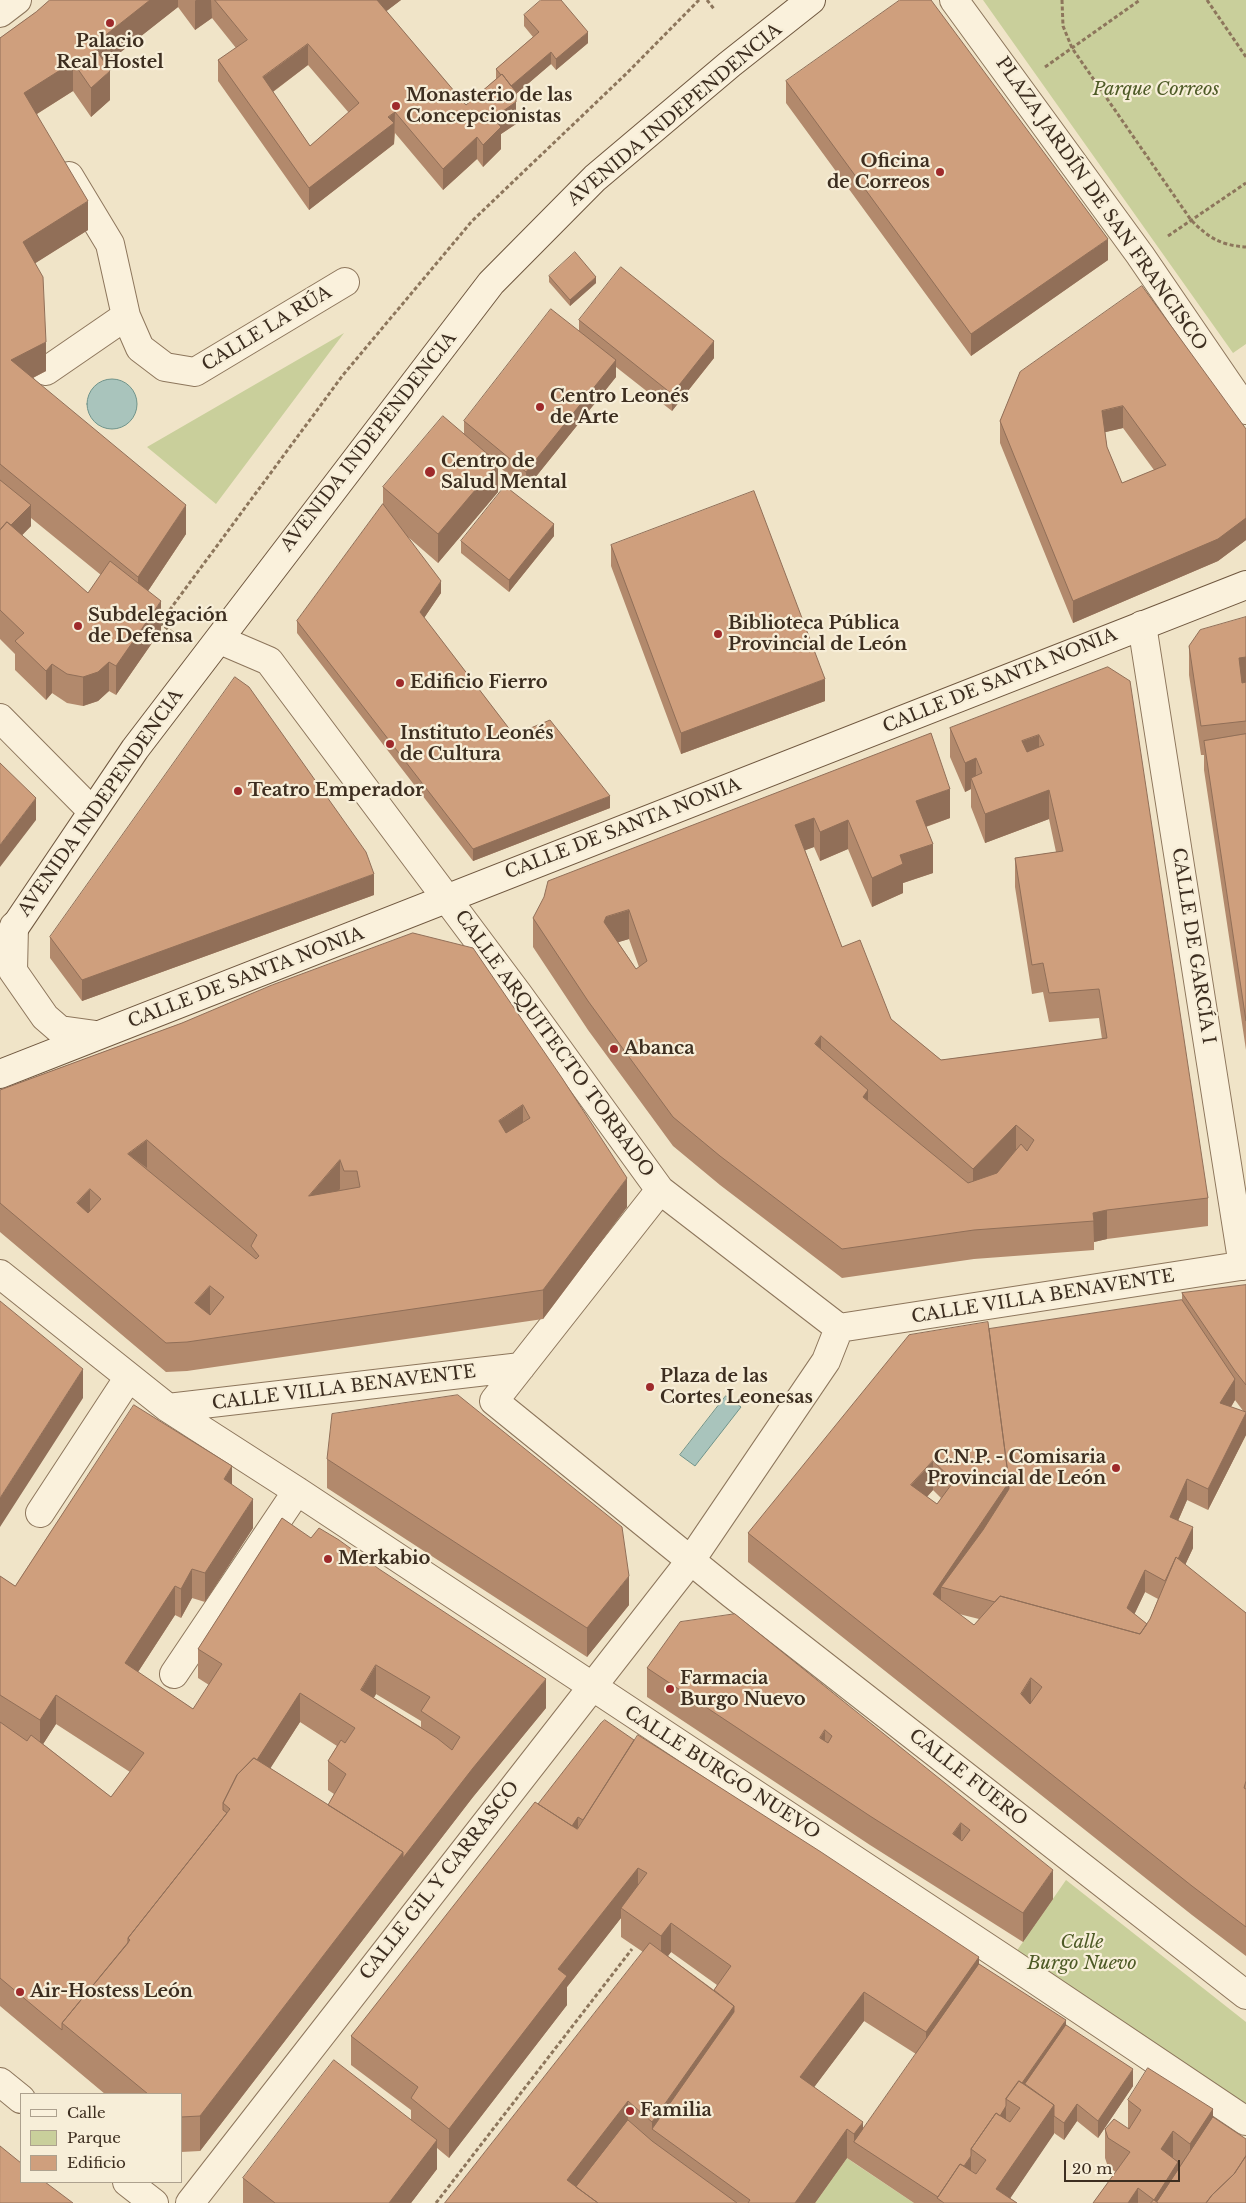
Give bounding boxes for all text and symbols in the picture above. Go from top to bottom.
marker: Palacio Real Hostel [104,17,116,29]
street label: AVENIDA INDEPENDENCIA [564,19,786,211]
place label: Palacio Real Hostel [56,31,164,74]
street label: PLAZA JARDÍN DE SAN FRANCISCO [991,53,1211,355]
park label: Parque Correos [1093,79,1219,101]
place label: Monasterio de las Concepcionistas [406,85,572,128]
marker: Monasterio de las Concepcionistas [390,100,402,112]
place label: Oficina de Correos [827,151,930,193]
marker: Oficina de Correos [934,166,946,178]
street label: CALLE LA RÚA [198,282,336,376]
street label: AVENIDA INDEPENDENCIA [277,328,461,556]
place label: Centro Leonés de Arte [550,386,689,428]
marker: Centro Leonés de Arte [534,401,546,413]
place label: Centro de Salud Mental [441,451,567,494]
marker: Centro de Salud Mental [423,465,437,479]
place label: Subdelegación de Defensa [88,605,228,648]
place label: Biblioteca Pública Provincial de León [728,613,907,656]
marker: Subdelegación de Defensa [72,620,84,632]
street label: CALLE DE SANTA NONIA [880,624,1120,738]
marker: Biblioteca Pública Provincial de León [712,628,724,640]
place label: Edificio Fierro [410,672,548,694]
marker: Edificio Fierro [394,677,406,689]
street label: AVENIDA INDEPENDENCIA [14,685,188,921]
place label: Instituto Leonés de Cultura [400,723,554,766]
marker: Instituto Leonés de Cultura [384,738,396,750]
street label: CALLE DE SANTA NONIA [502,774,744,884]
place label: Teatro Emperador [248,780,424,802]
marker: Teatro Emperador [232,785,244,797]
street label: CALLE DE GARCÍA I [1167,846,1219,1046]
street label: CALLE ARQUITECTO TORBADO [450,906,658,1182]
street label: CALLE DE SANTA NONIA [125,923,367,1033]
place label: Abanca [624,1038,695,1060]
marker: Abanca [608,1043,620,1055]
street label: CALLE VILLA BENAVENTE [910,1266,1176,1328]
street label: CALLE VILLA BENAVENTE [211,1361,477,1415]
place label: Plaza de las Cortes Leonesas [660,1366,813,1408]
marker: Plaza de las Cortes Leonesas [644,1381,656,1393]
place label: C.N.P. - Comisaria Provincial de León [927,1447,1106,1490]
marker: C.N.P. - Comisaria Provincial de León [1110,1462,1122,1474]
place label: Merkabio [338,1548,431,1570]
marker: Merkabio [322,1553,334,1565]
place label: Farmacia Burgo Nuevo [680,1668,806,1710]
marker: Farmacia Burgo Nuevo [664,1683,676,1695]
street label: CALLE BURGO NUEVO [620,1702,824,1844]
street label: CALLE FUERO [905,1725,1031,1831]
street label: CALLE GIL Y CARRASCO [356,1777,524,1985]
park label: Calle Burgo Nuevo [1027,1932,1137,1975]
place label: Air-Hostess León [30,1981,193,2003]
marker: Air-Hostess León [14,1986,26,1998]
legend [20,2093,182,2183]
place label: Familia [640,2100,712,2122]
text: Calle [67,2103,106,2122]
marker: Familia [624,2105,636,2117]
text: Parque [67,2128,121,2147]
scale bar [1066,2150,1182,2182]
text: Edificio [67,2153,126,2172]
text: 20 m [1072,2159,1112,2178]

